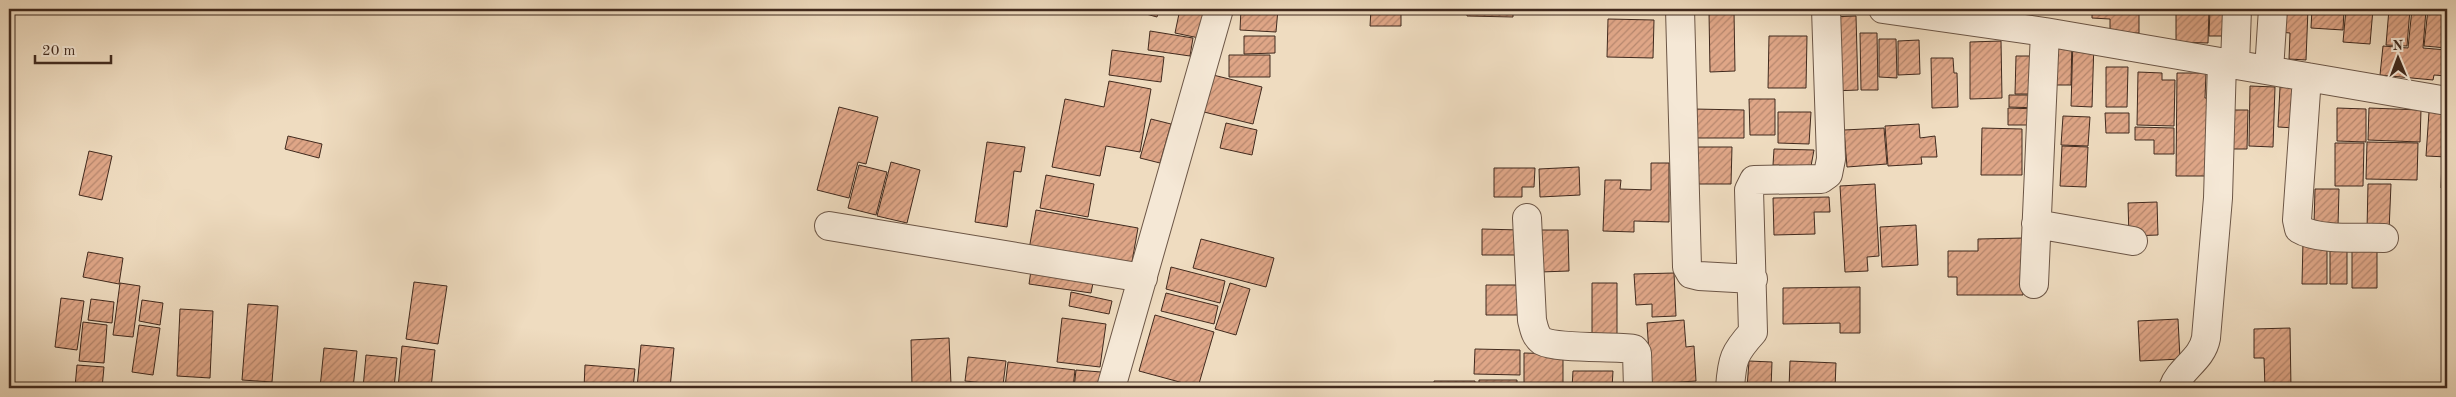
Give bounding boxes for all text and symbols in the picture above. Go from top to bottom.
scale bar [35,32,111,64]
north arrow [2374,32,2424,82]
text: N [2392,39,2404,53]
text: 20 m [42,44,76,59]

